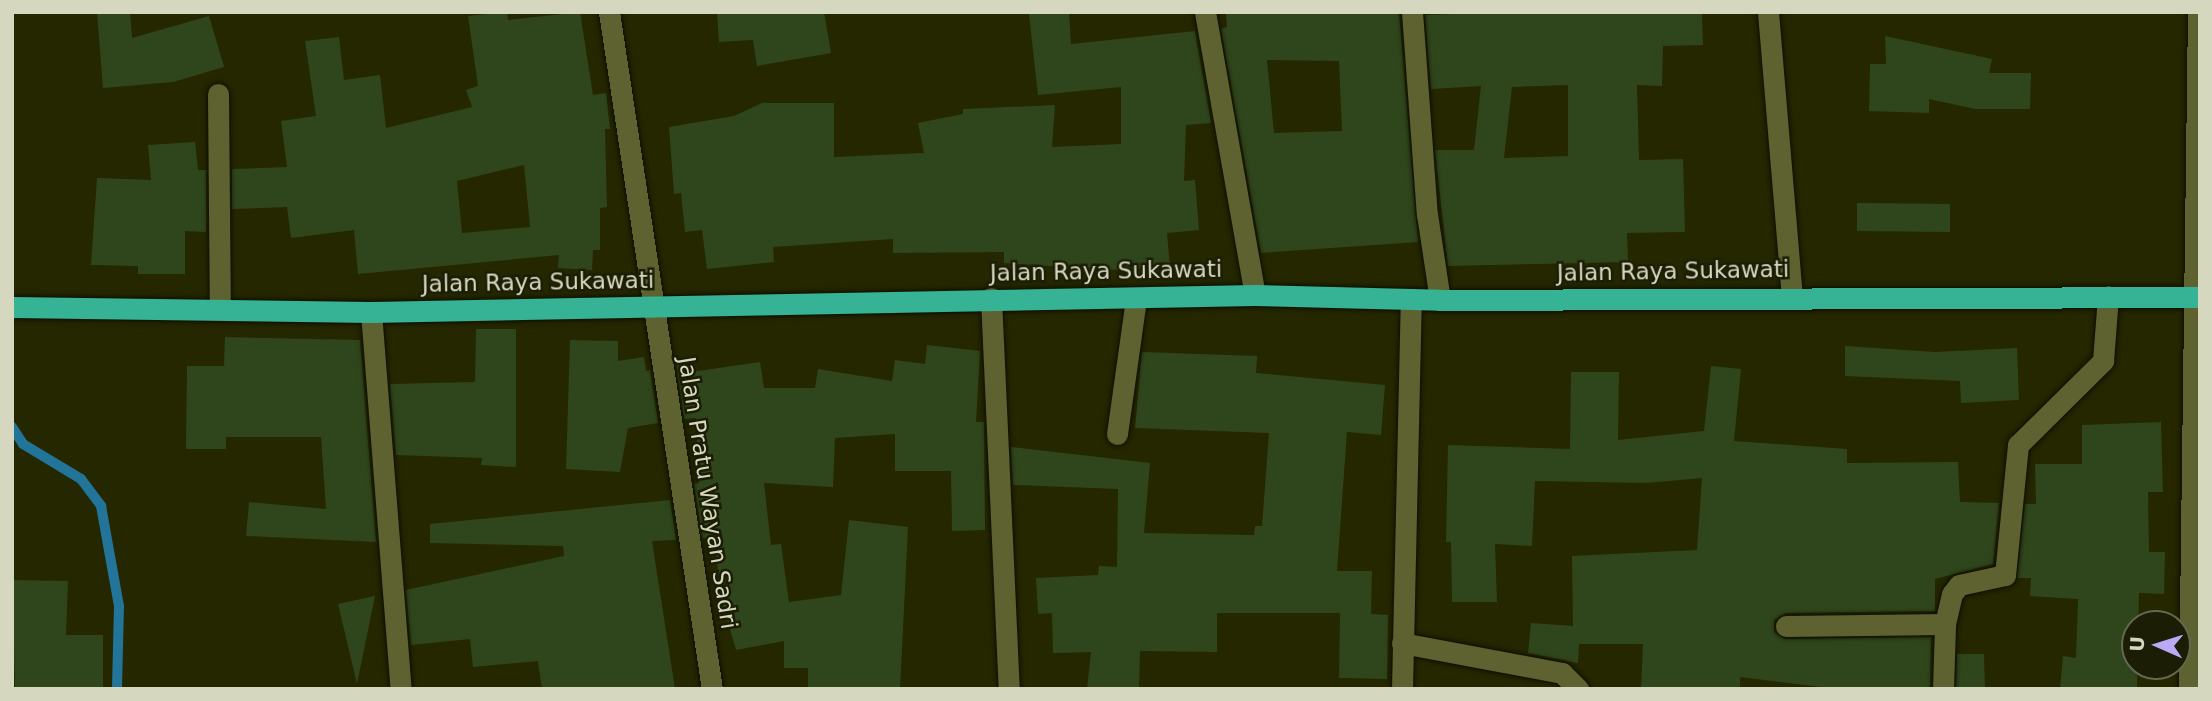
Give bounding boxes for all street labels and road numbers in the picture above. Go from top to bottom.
street label: Jalan Raya Sukawati [990,255,1222,287]
street label: Jalan Raya Sukawati [1557,255,1789,287]
street label: Jalan Raya Sukawati [422,266,654,298]
street label: Jalan Pratu Wayan Sadri [673,355,743,631]

